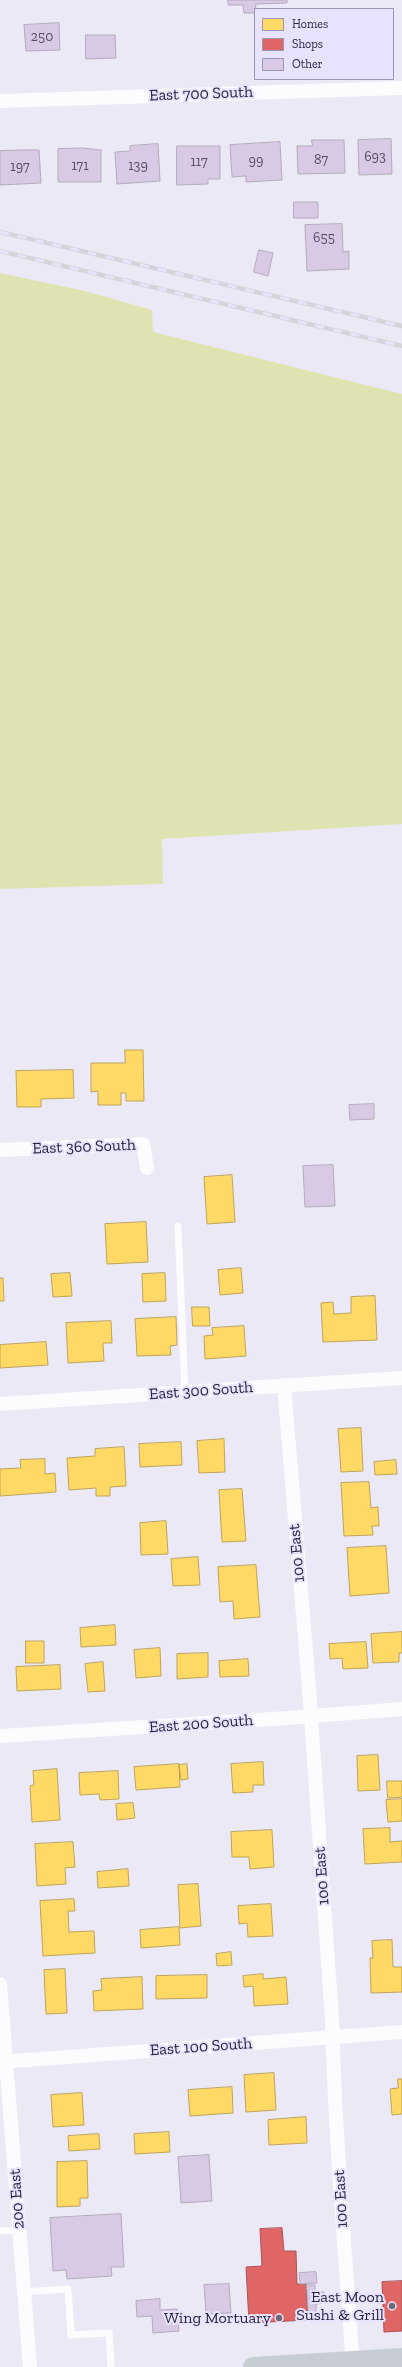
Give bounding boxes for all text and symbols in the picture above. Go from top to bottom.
legend [254,8,394,80]
text: Homes [292,17,328,31]
house number: 250 [31,29,53,45]
text: Shops [292,37,323,51]
text: Other [292,57,323,71]
street label: East 700 South [149,83,253,105]
house number: 693 [364,149,386,165]
house number: 87 [314,152,328,168]
house number: 99 [249,153,263,169]
house number: 117 [190,154,208,170]
house number: 171 [71,158,89,174]
house number: 139 [128,158,148,174]
house number: 197 [10,159,30,175]
house number: 655 [313,230,335,246]
street label: East 360 South [32,1136,136,1158]
street label: East 300 South [148,1378,254,1404]
street label: 100 East [285,1523,309,1583]
street label: East 200 South [148,1711,254,1737]
street label: 100 East [310,1846,334,1906]
street label: East 100 South [149,2034,253,2060]
street label: 200 East [5,2168,29,2230]
street label: 100 East [330,2169,352,2229]
place label: East Moon Sushi & Grill [296,2287,384,2325]
marker: East Moon Sushi & Grill [387,2301,397,2311]
place label: Wing Mortuary [164,2308,271,2328]
marker: Wing Mortuary [274,2313,284,2323]

